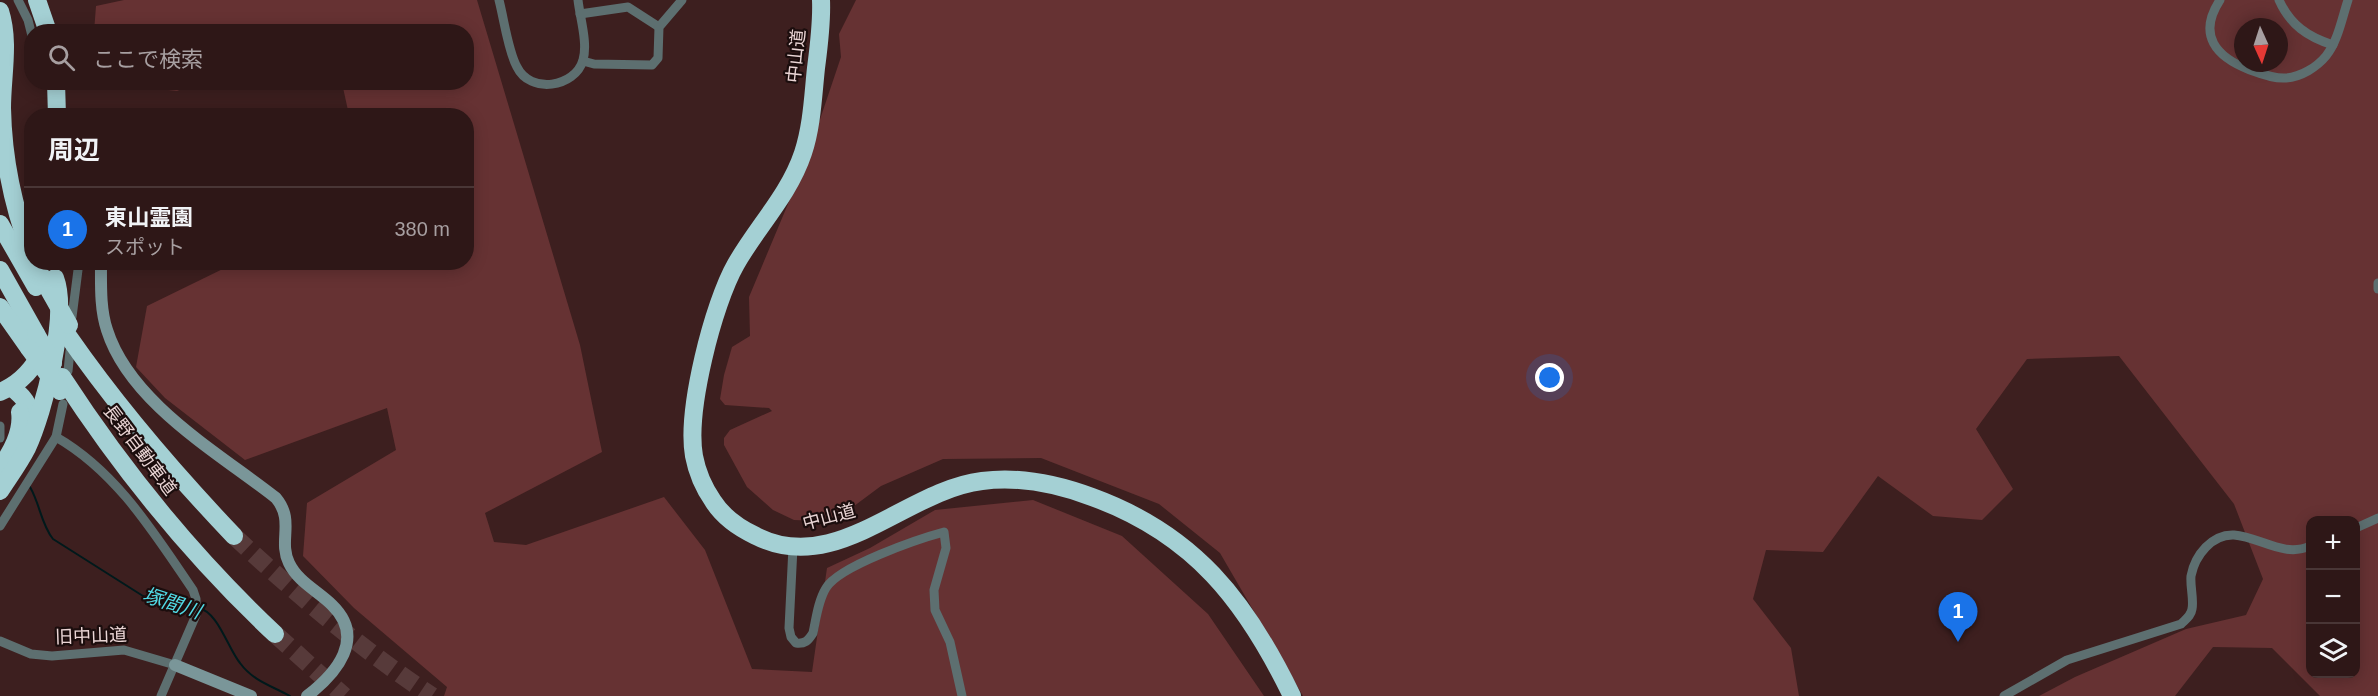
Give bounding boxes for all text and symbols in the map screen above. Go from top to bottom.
north arrow [2234,18,2288,72]
search box [24,24,474,90]
street label: 中山道 [783,28,809,84]
icon: search [45,41,78,74]
text: ここで検索 [93,47,203,72]
text: 周辺 [48,135,100,165]
text: 東山霊園 [105,205,193,230]
text: 1 [62,218,73,240]
text: 380 m [394,218,450,240]
text: スポット [105,236,185,258]
your location [1535,363,1564,392]
street label: 長野自動車道 [100,401,180,499]
street label: 中山道 [800,500,858,534]
map controls [2306,516,2360,678]
button: + [2306,516,2360,570]
button: − [2306,570,2360,624]
water label: 塚間川 [140,583,206,623]
pin: 1 [1938,592,1978,642]
button: layers [2306,624,2360,678]
street label: 旧中山道 [55,625,127,647]

